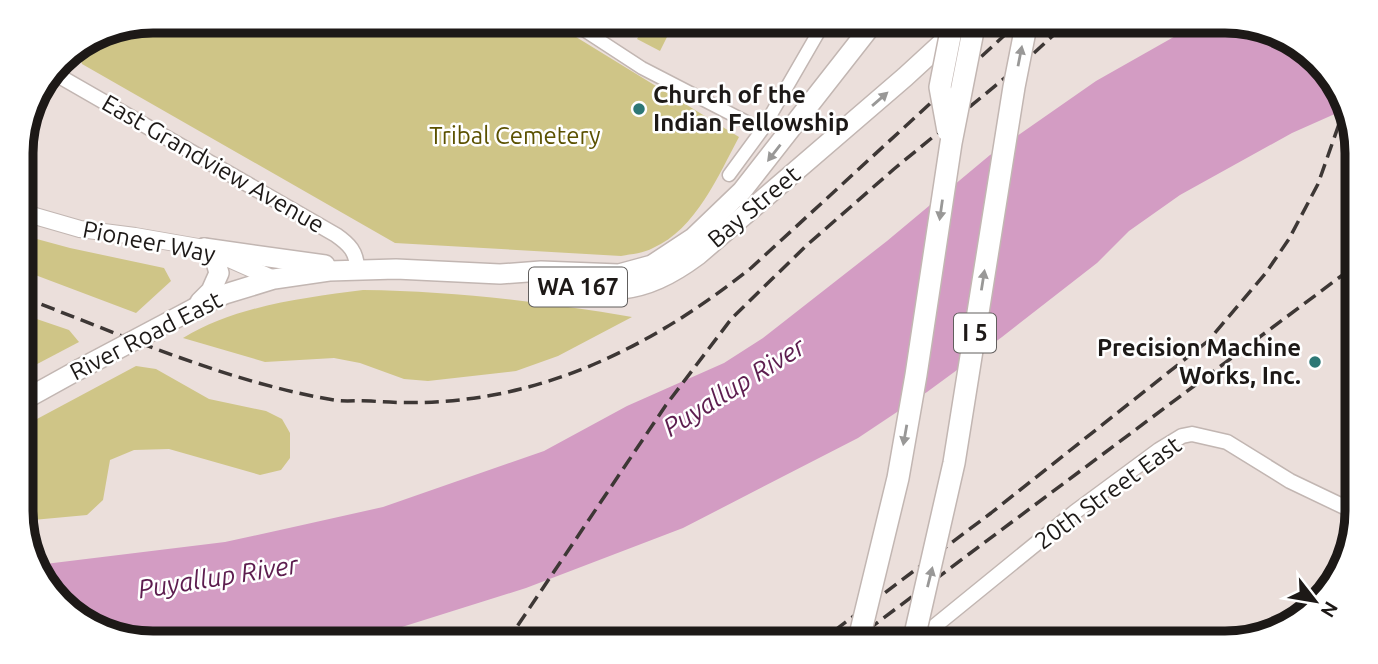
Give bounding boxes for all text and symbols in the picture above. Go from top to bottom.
one-way arrow [1015,45,1026,67]
place label: Church of the Indian Fellowship [653,81,849,136]
street label: East Grandview Avenue [97,89,329,238]
one-way arrow [871,92,888,107]
marker: Church of the Indian Fellowship [631,101,647,117]
park label: Tribal Cemetery [429,122,601,149]
one-way arrow [766,143,781,161]
street label: Bay Street [702,160,806,253]
one-way arrow [935,200,946,222]
street label: Pioneer Way [80,215,218,268]
road number: WA 167 [529,268,627,306]
one-way arrow [978,269,989,291]
street label: River Road East [65,285,227,385]
road number: I 5 [954,314,996,352]
water label: Puyallup River [657,331,811,442]
place label: Precision Machine Works, Inc. [1097,334,1301,389]
marker: Precision Machine Works, Inc. [1307,354,1323,370]
one-way arrow [899,424,910,446]
street label: 20th Street East [1029,430,1186,555]
water label: Puyallup River [136,549,301,603]
one-way arrow [925,565,936,587]
north arrow [1280,566,1350,636]
text: N [1316,598,1343,622]

